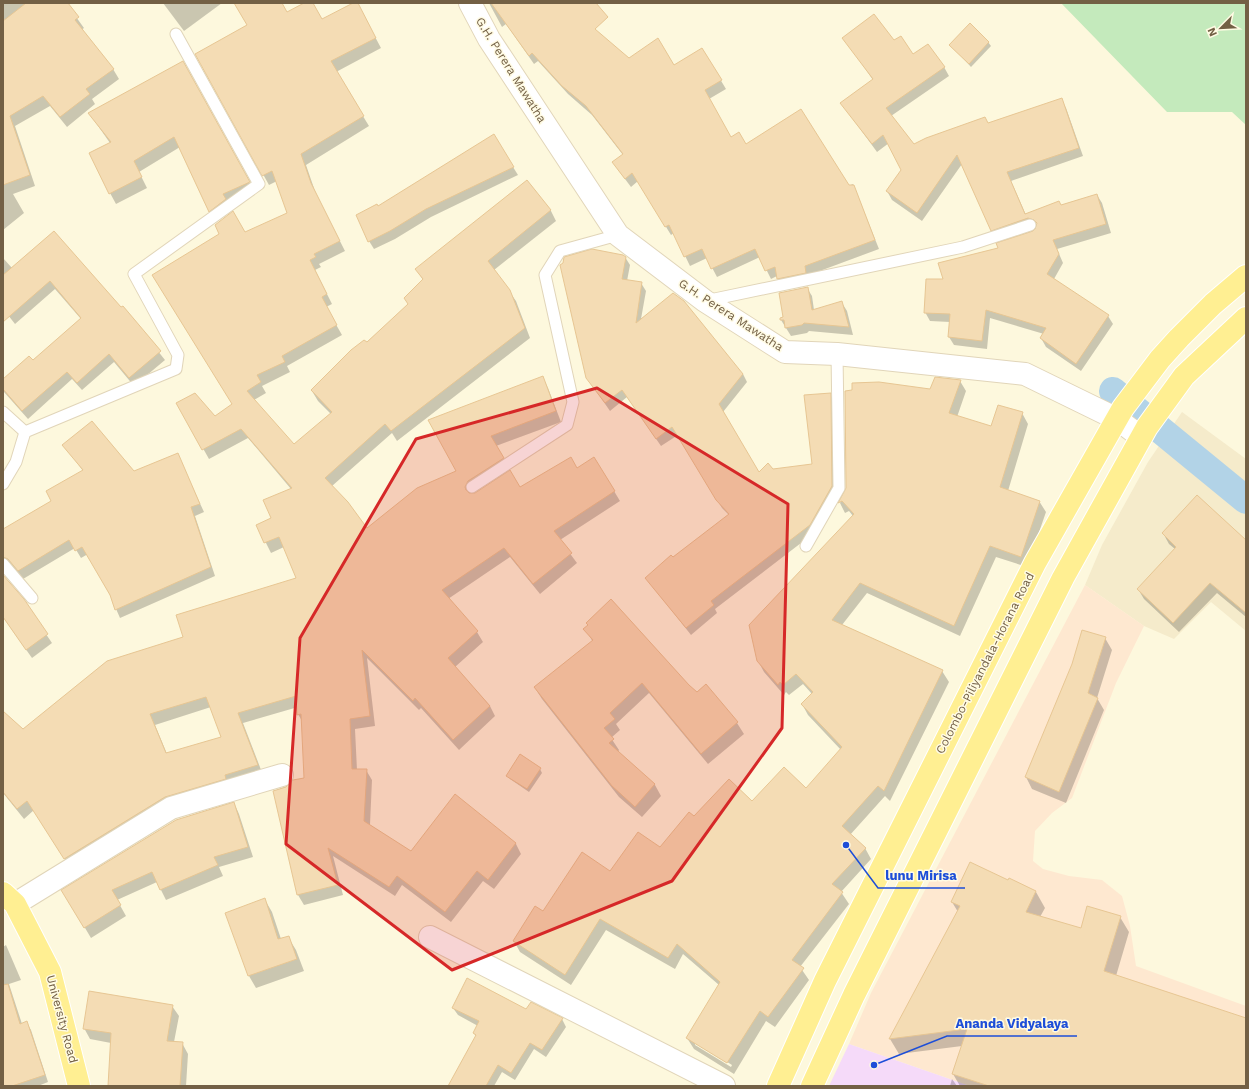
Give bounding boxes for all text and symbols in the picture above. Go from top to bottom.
north arrow [1201,8,1241,48]
street label: G.H. Perera Mawatha [473,15,549,125]
text: N [1205,25,1220,38]
street label: G.H. Perera Mawatha [676,276,786,354]
street label: Colombo-Piliyandala-Horana Road [933,570,1037,756]
callout: lunu Mirisa [878,863,965,888]
text: lunu Mirisa [885,868,957,883]
street label: University Road [44,973,80,1065]
callout: Ananda Vidyalaya [947,1011,1077,1036]
text: Ananda Vidyalaya [955,1016,1069,1031]

